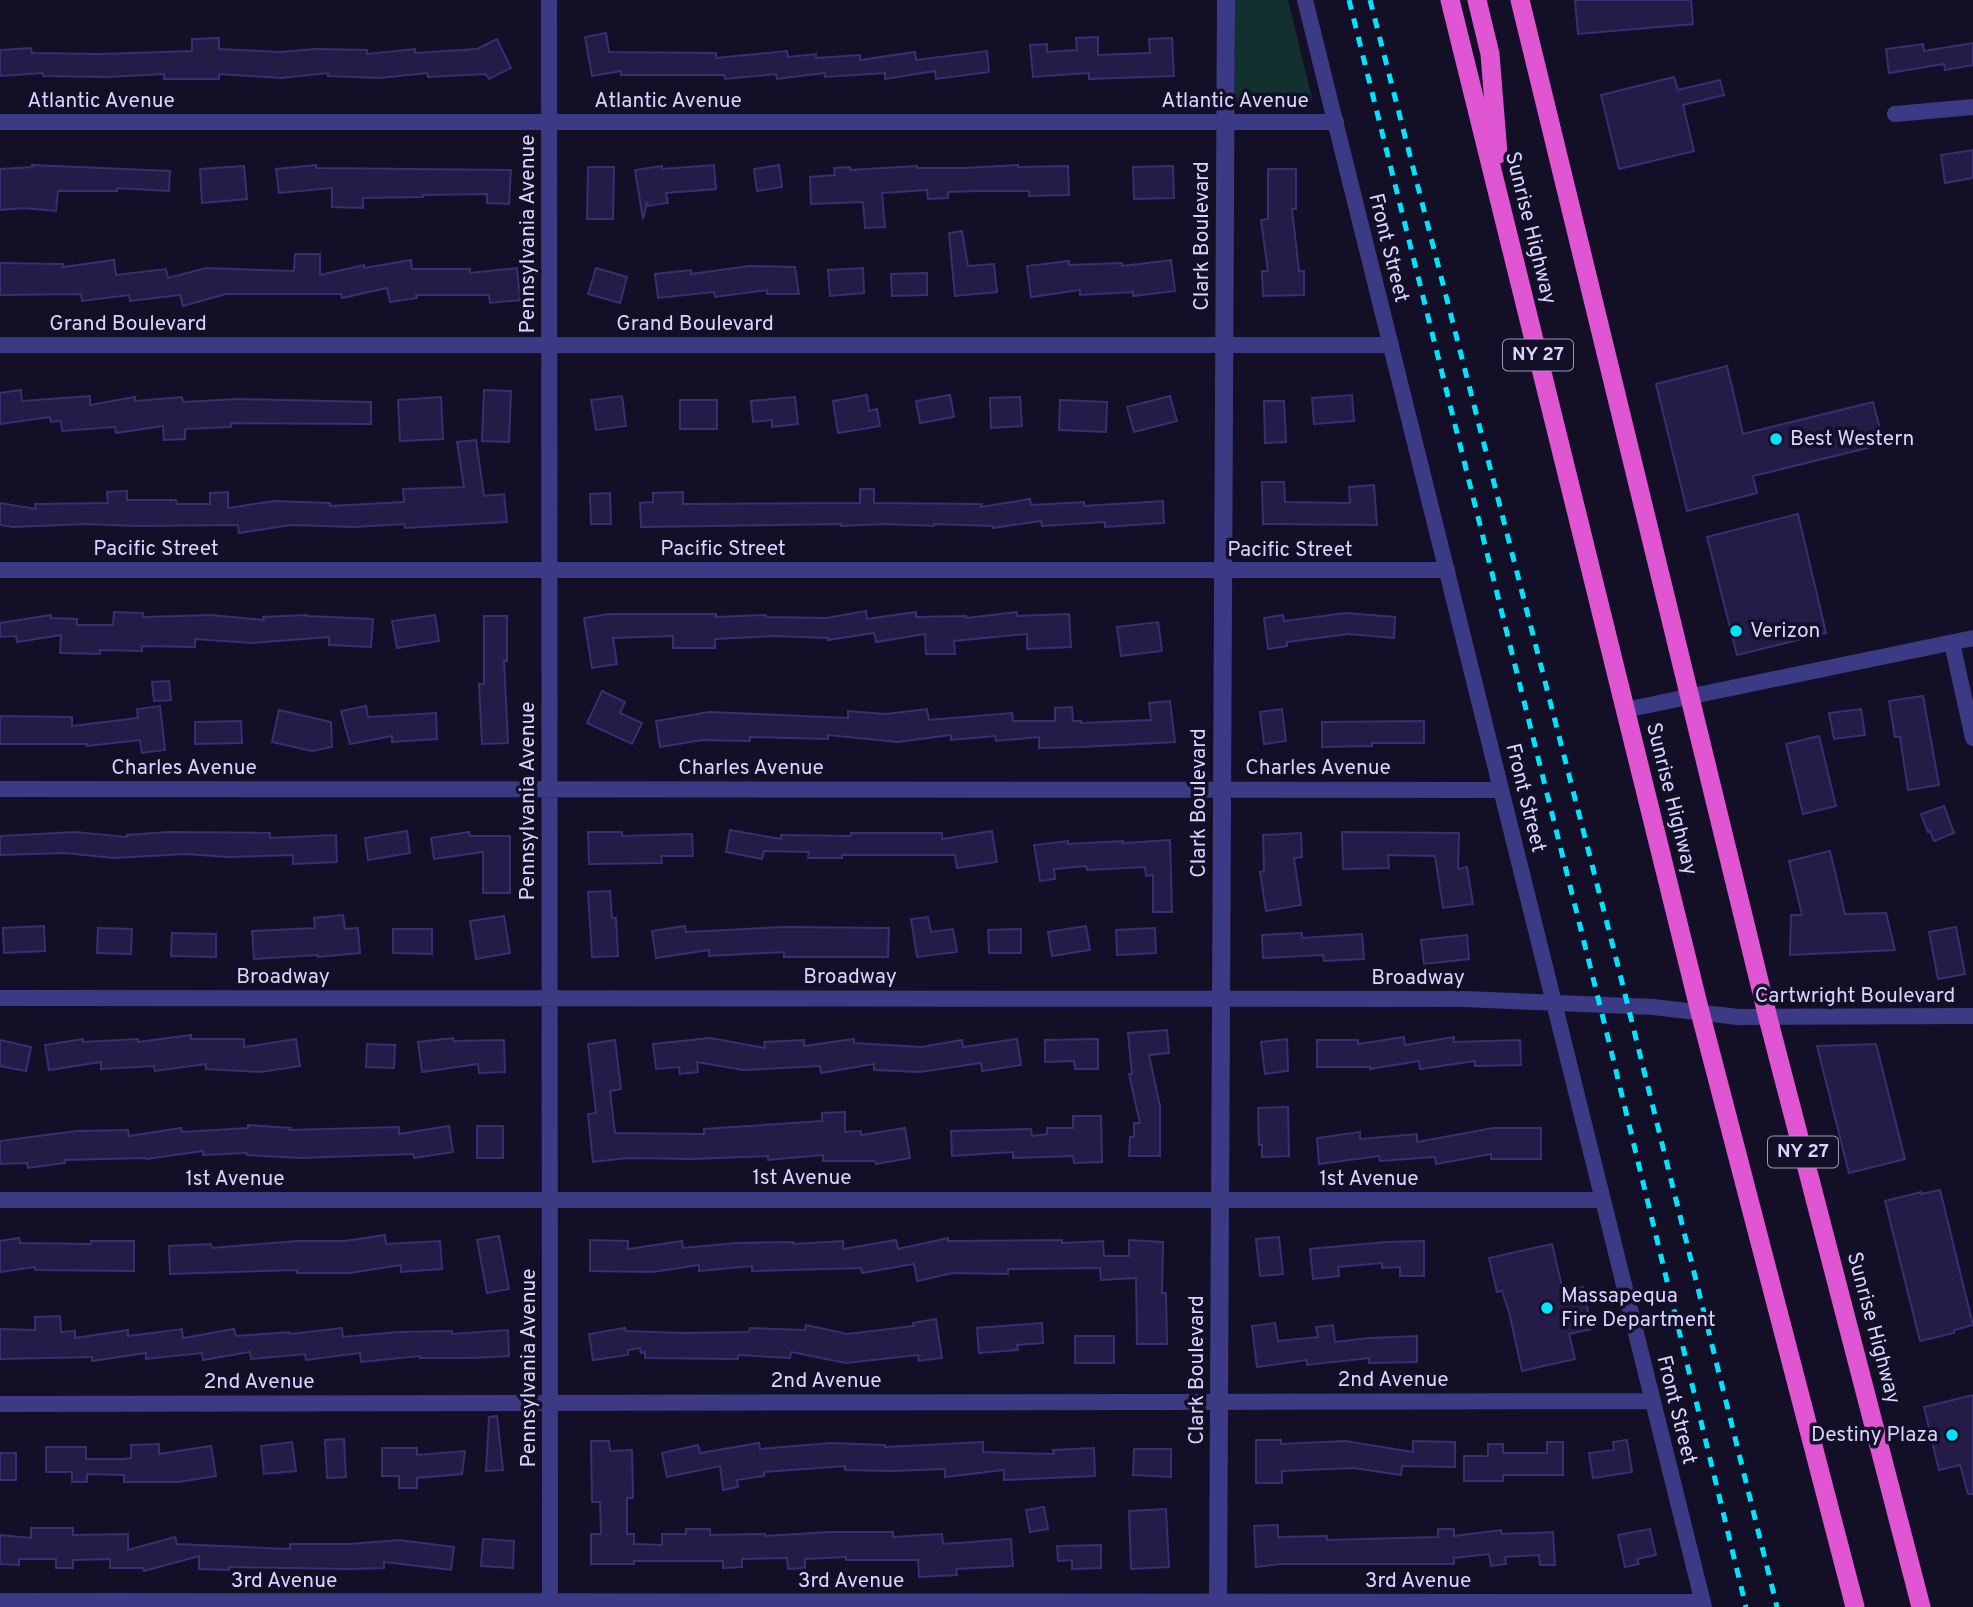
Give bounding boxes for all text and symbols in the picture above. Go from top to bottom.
street label: Atlantic Avenue [27,88,175,115]
street label: Atlantic Avenue [594,88,742,115]
street label: Atlantic Avenue [1161,88,1309,115]
street label: Pennsylvania Avenue [515,135,542,333]
street label: Sunrise Highway [1498,149,1562,307]
street label: Clark Boulevard [1189,161,1216,311]
street label: Front Street [1361,191,1415,305]
street label: Grand Boulevard [49,311,207,338]
street label: Grand Boulevard [616,311,774,338]
road number: NY 27 [1503,340,1573,370]
place label: Best Western [1790,426,1914,453]
marker: Best Western [1768,431,1784,447]
street label: Pacific Street [93,536,219,563]
street label: Pacific Street [660,536,786,563]
street label: Pacific Street [1227,537,1353,564]
place label: Verizon [1750,618,1820,645]
marker: Verizon [1728,623,1744,639]
street label: Pennsylvania Avenue [515,702,542,900]
street label: Sunrise Highway [1639,720,1703,878]
street label: Clark Boulevard [1186,728,1213,878]
street label: Front Street [1498,741,1552,855]
street label: Charles Avenue [111,755,257,782]
street label: Charles Avenue [678,755,824,782]
street label: Charles Avenue [1245,755,1391,782]
street label: Broadway [236,964,330,991]
street label: Broadway [803,964,897,991]
street label: Broadway [1371,965,1465,992]
street label: Cartwright Boulevard [1755,983,1955,1010]
road number: NY 27 [1768,1136,1838,1168]
street label: 1st Avenue [752,1165,852,1192]
street label: 1st Avenue [185,1166,285,1193]
street label: 1st Avenue [1319,1166,1419,1193]
street label: Sunrise Highway [1840,1249,1906,1407]
street label: Pennsylvania Avenue [516,1269,543,1467]
place label: Massapequa Fire Department [1561,1283,1716,1334]
street label: Clark Boulevard [1184,1295,1211,1445]
marker: Massapequa Fire Department [1539,1300,1555,1316]
street label: Front Street [1649,1353,1703,1467]
street label: 2nd Avenue [1337,1367,1449,1394]
street label: 2nd Avenue [770,1368,882,1395]
street label: 2nd Avenue [203,1369,315,1396]
place label: Destiny Plaza [1811,1422,1938,1449]
marker: Destiny Plaza [1944,1427,1960,1443]
street label: 3rd Avenue [231,1568,337,1595]
street label: 3rd Avenue [798,1568,904,1595]
street label: 3rd Avenue [1365,1568,1471,1595]

